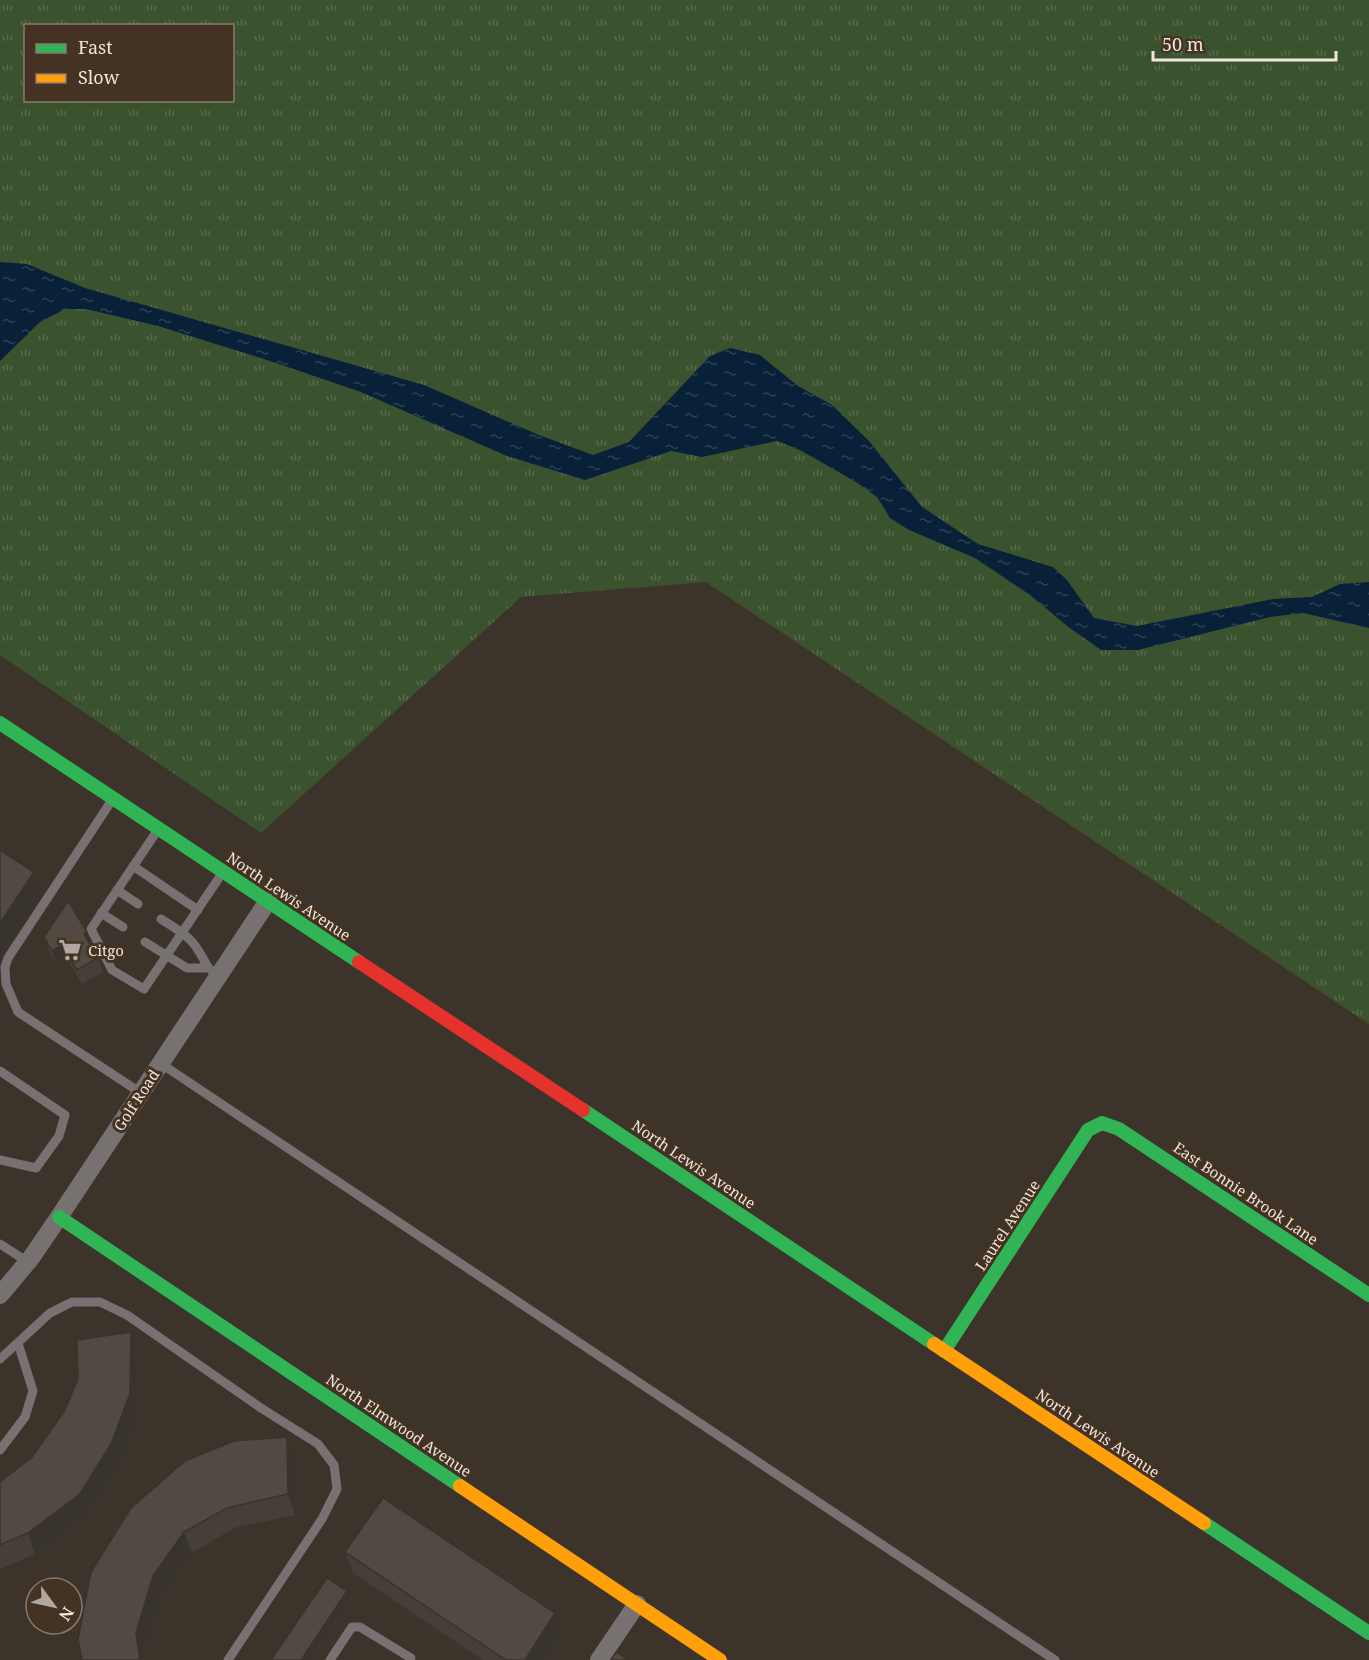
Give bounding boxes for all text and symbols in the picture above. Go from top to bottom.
legend [24,24,234,102]
scale bar [1153,24,1336,62]
text: 50 m [1162,32,1204,56]
text: Fast [78,35,113,59]
text: Slow [78,65,120,89]
street label: North Lewis Avenue [223,847,355,945]
supermarket icon: Citgo [57,937,83,963]
place label: Citgo [88,940,124,960]
street label: Golf Road [109,1065,163,1135]
street label: North Lewis Avenue [628,1115,760,1213]
street label: East Bonnie Brook Lane [1170,1137,1322,1249]
street label: Laurel Avenue [970,1176,1044,1274]
street label: North Elmwood Avenue [323,1369,475,1481]
street label: North Lewis Avenue [1032,1384,1164,1482]
north arrow [24,1576,84,1636]
text: N [54,1603,79,1626]

